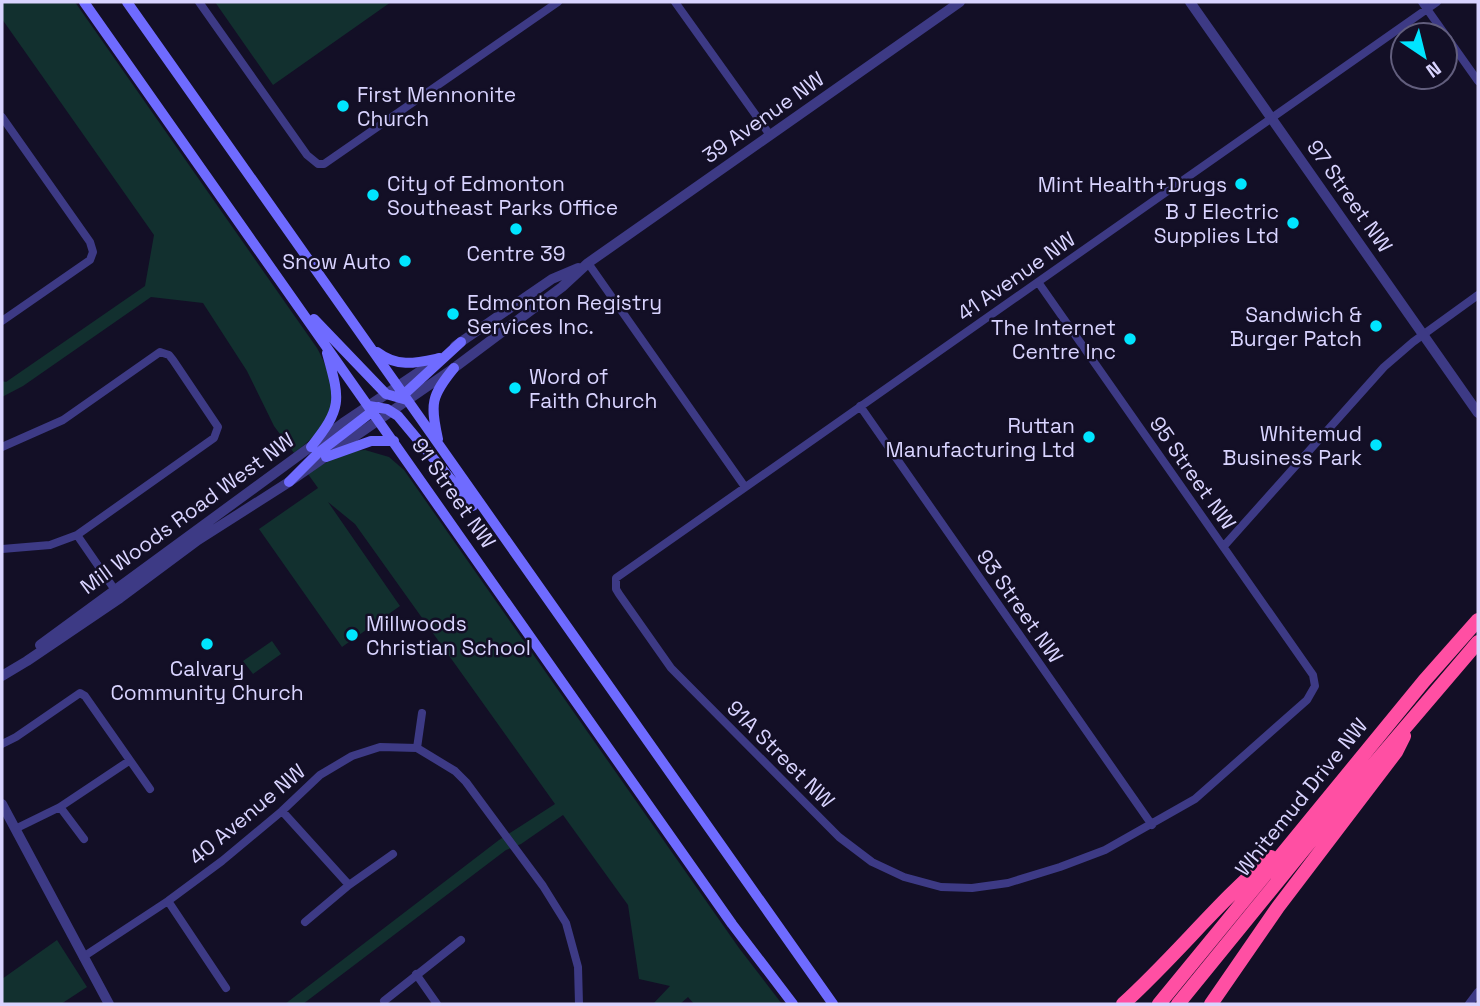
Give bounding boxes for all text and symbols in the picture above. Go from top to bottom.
north arrow [1389,21,1459,91]
text: N [1421,56,1446,83]
street label: 39 Avenue NW [697,65,829,169]
place label: First Mennonite Church [357,81,516,132]
marker: First Mennonite Church [335,98,351,114]
street label: 97 Street NW [1301,134,1399,258]
place label: City of Edmonton Southeast Parks Office [387,170,618,221]
place label: Mint Health+Drugs [1038,171,1227,198]
marker: Mint Health+Drugs [1233,176,1249,192]
marker: City of Edmonton Southeast Parks Office [365,187,381,203]
place label: B J Electric Supplies Ltd [1154,198,1279,249]
marker: B J Electric Supplies Ltd [1285,215,1301,231]
marker: Centre 39 [508,221,524,237]
street label: 41 Avenue NW [952,225,1080,327]
place label: Centre 39 [466,240,566,267]
place label: Snow Auto [282,248,391,275]
marker: Snow Auto [397,253,413,269]
place label: Edmonton Registry Services Inc. [467,289,662,340]
place label: Sandwich & Burger Patch [1230,301,1362,352]
marker: Edmonton Registry Services Inc. [445,306,461,322]
place label: The Internet Centre Inc [991,314,1116,365]
marker: Sandwich & Burger Patch [1368,318,1384,334]
marker: The Internet Centre Inc [1122,331,1138,347]
place label: Word of Faith Church [529,363,657,414]
marker: Word of Faith Church [507,380,523,396]
street label: 95 Street NW [1144,411,1242,535]
place label: Ruttan Manufacturing Ltd [885,412,1075,463]
place label: Whitemud Business Park [1223,420,1362,471]
street label: Mill Woods Road West NW [75,426,299,600]
marker: Ruttan Manufacturing Ltd [1081,429,1097,445]
street label: 91 Street NW [406,432,502,554]
marker: Whitemud Business Park [1368,437,1384,453]
street label: 93 Street NW [971,544,1069,668]
place label: Millwoods Christian School [366,610,531,661]
marker: Millwoods Christian School [344,627,360,643]
marker: Calvary Community Church [199,636,215,652]
place label: Calvary Community Church [110,655,304,706]
street label: 91A Street NW [721,694,841,814]
street label: Whitemud Drive NW [1229,712,1373,882]
street label: 40 Avenue NW [183,758,311,870]

